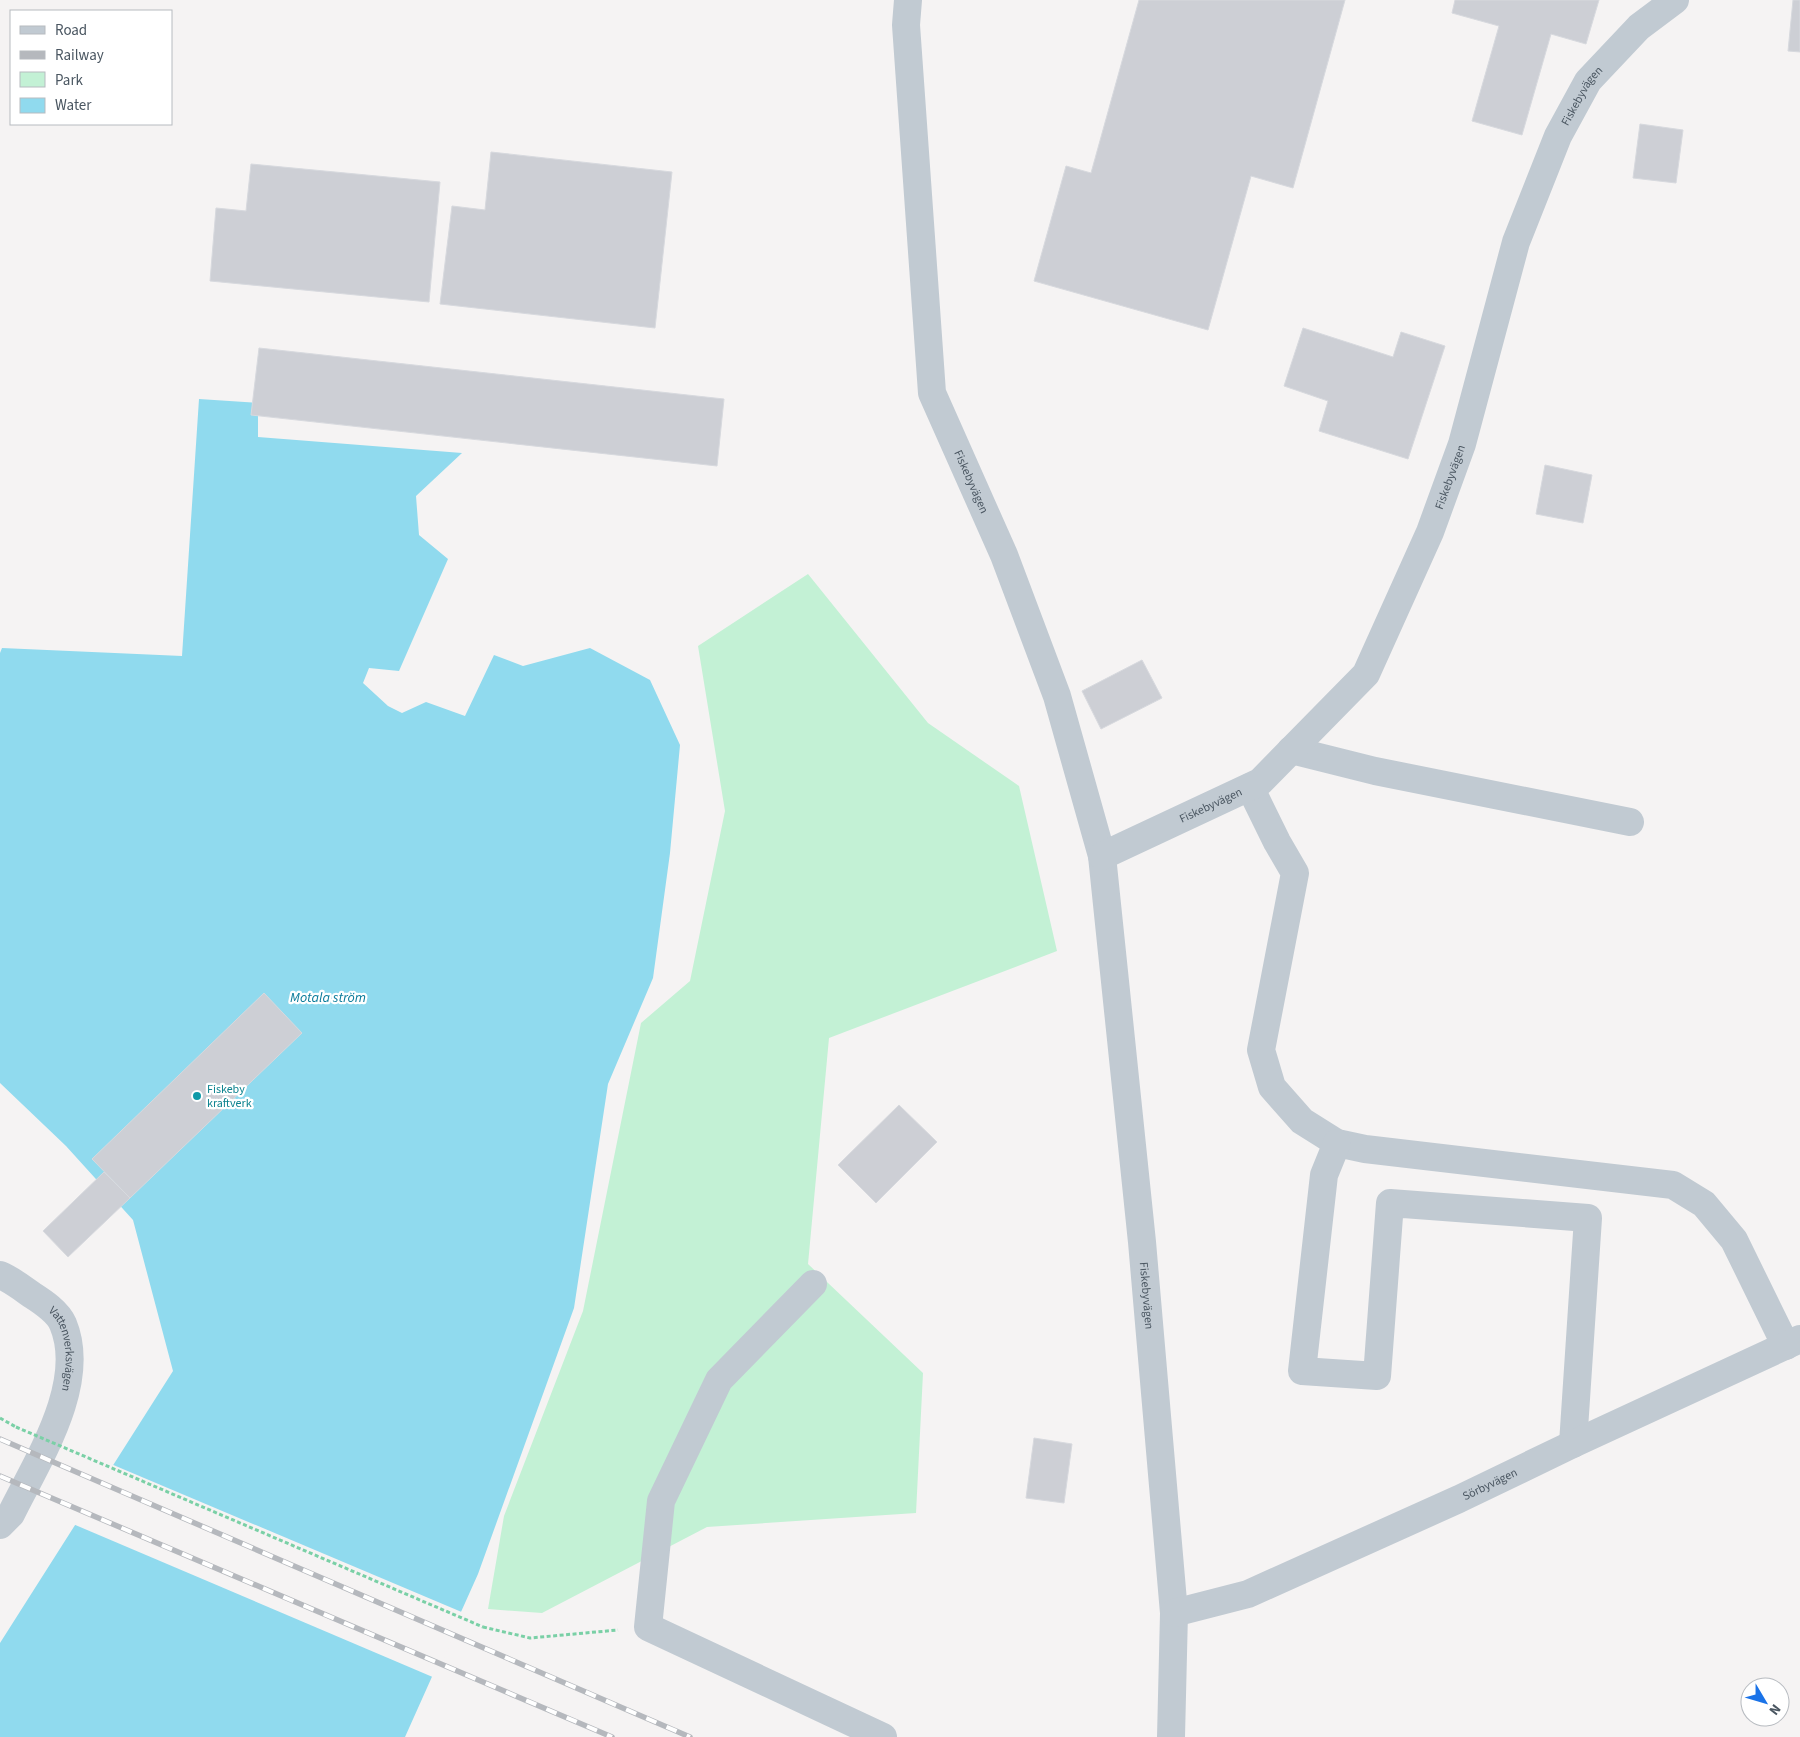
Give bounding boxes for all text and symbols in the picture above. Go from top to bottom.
legend [10,10,172,125]
text: Road [55,20,87,41]
text: Railway [55,45,104,66]
street label: Fiskebyvägen [1557,62,1606,129]
text: Park [55,70,84,91]
text: Water [55,95,92,116]
street label: Fiskebyvägen [1430,442,1470,512]
street label: Fiskebyvägen [950,447,993,516]
street label: Fiskebyvägen [1176,783,1245,827]
water label: Motala ström [290,988,366,1008]
place label: Fiskeby kraftverk [207,1081,252,1112]
marker: Fiskeby kraftverk [191,1090,203,1102]
street label: Fiskebyvägen [1135,1261,1158,1330]
street label: Vattenverksvägen [45,1302,78,1393]
street label: Sörbyvägen [1459,1464,1520,1505]
north arrow [1740,1677,1790,1727]
text: N [1764,1700,1785,1719]

